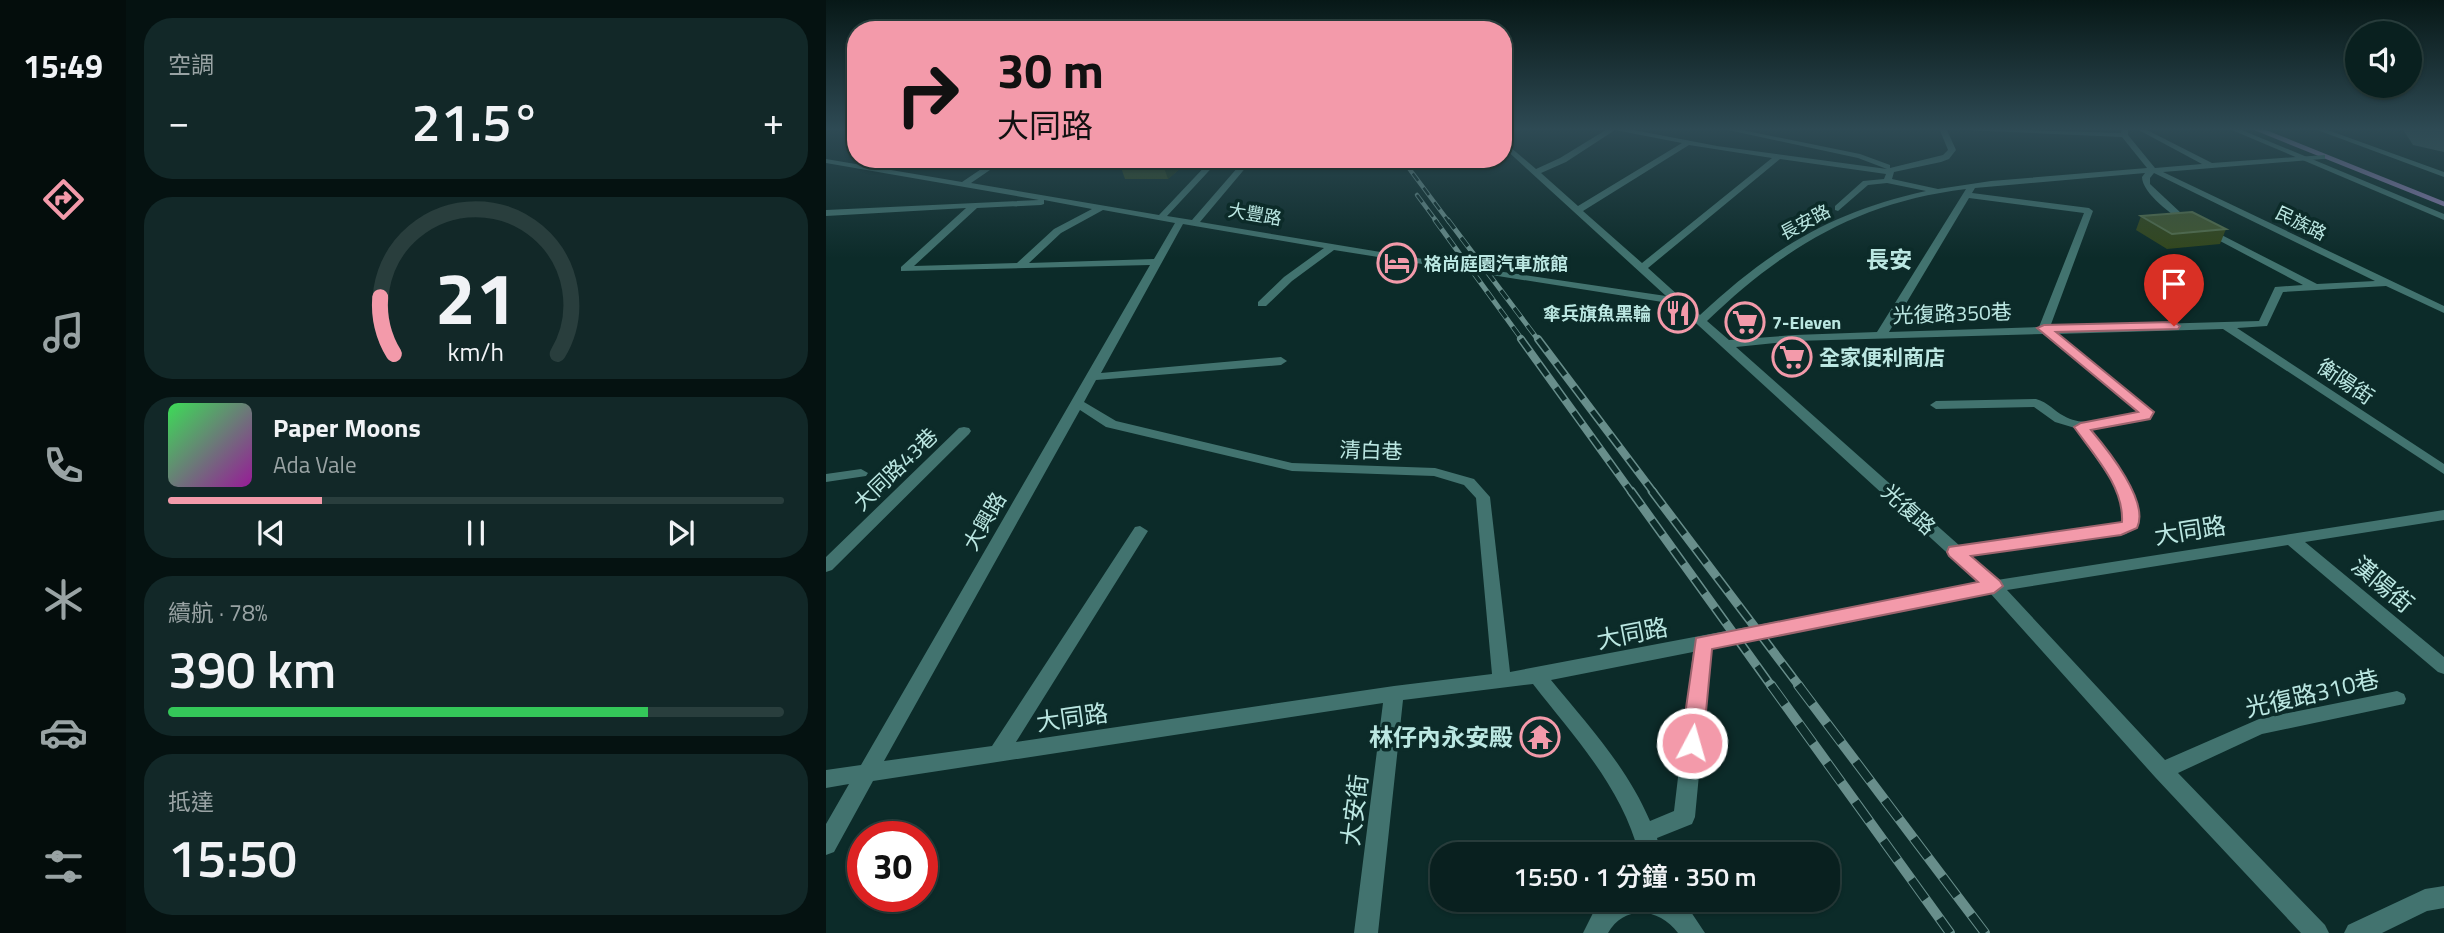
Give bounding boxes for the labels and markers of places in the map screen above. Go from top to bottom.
hotel icon: 格尚庭園汽車旅館 [1376,242,1418,284]
place label: 格尚庭園汽車旅館 [1424,250,1568,277]
pin [2144,254,2204,326]
restaurant icon: 傘兵旗魚黑輪 [1657,292,1699,334]
place label: 傘兵旗魚黑輪 [1543,300,1651,327]
supermarket icon: 7-Eleven [1724,301,1766,343]
place label: 7-Eleven [1772,309,1841,336]
supermarket icon: 全家便利商店 [1771,336,1813,378]
place label: 全家便利商店 [1819,341,1945,373]
temple icon: 林仔內永安殿 [1519,716,1561,758]
place label: 林仔內永安殿 [1369,719,1513,755]

